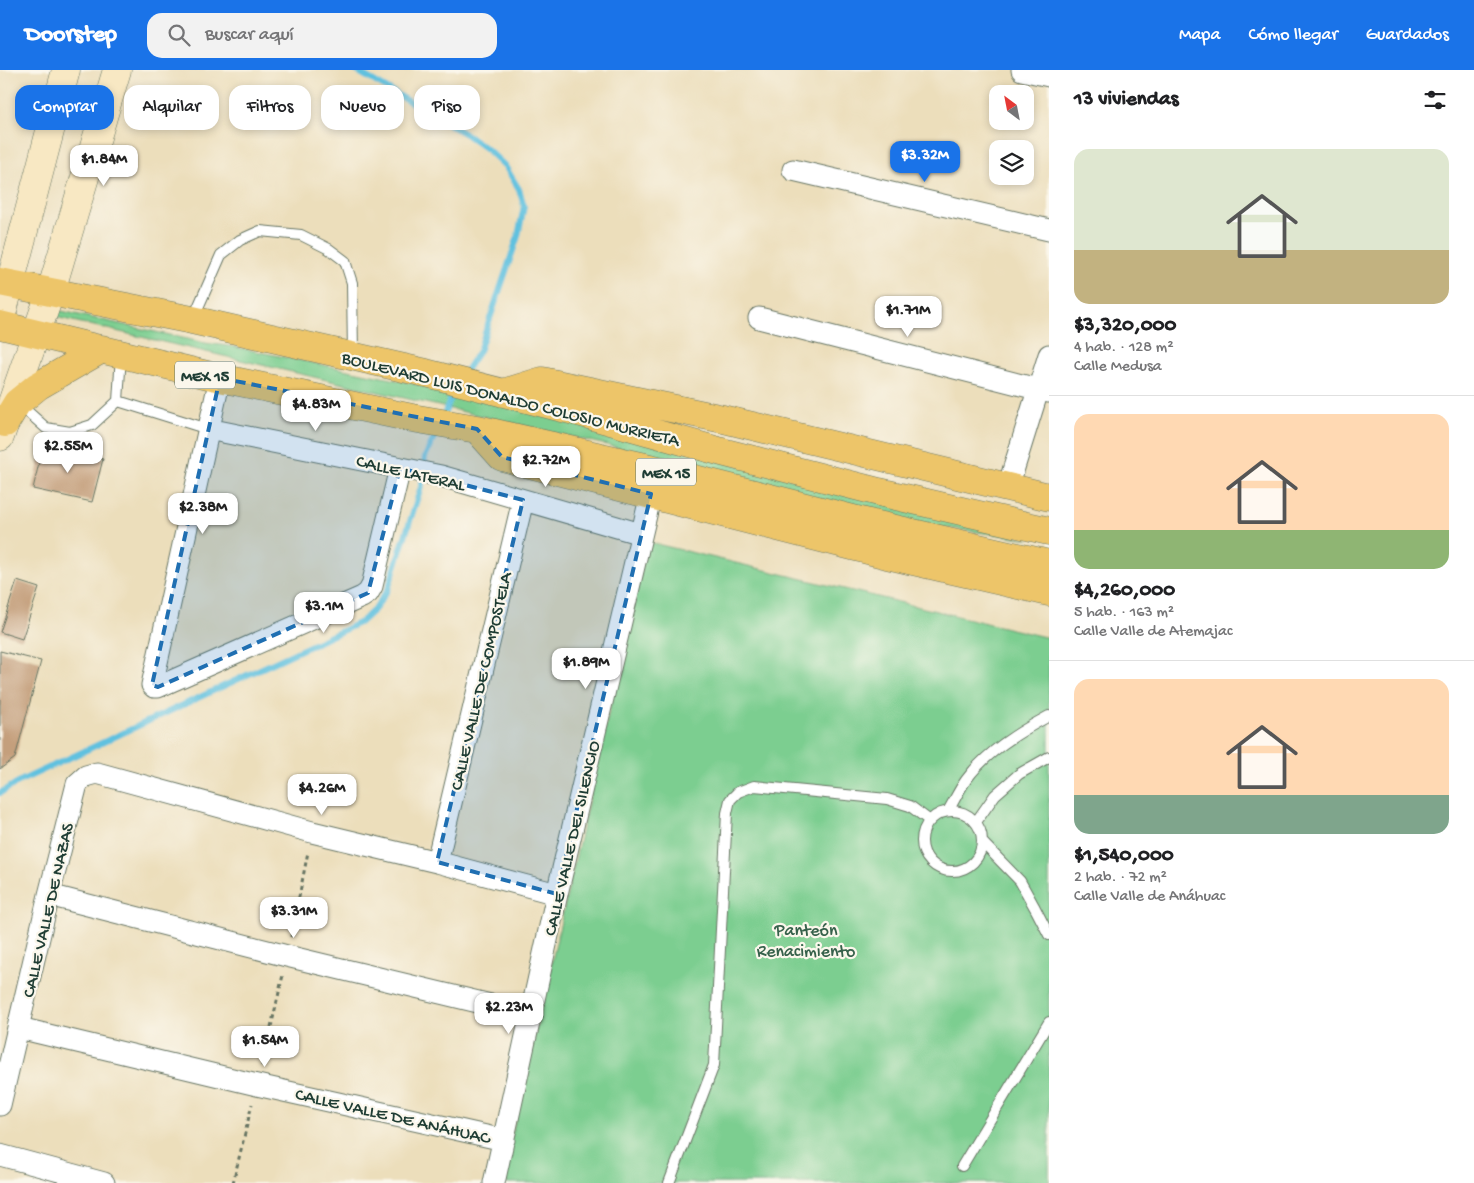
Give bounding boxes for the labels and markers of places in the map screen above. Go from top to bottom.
pin: $3.32M [884,140,966,183]
pin: $1.84M [63,144,145,187]
pin: $1.71M [867,296,949,338]
pin: $4.83M [275,390,357,432]
pin: $2.55M [27,432,109,474]
pin: $2.72M [505,446,587,488]
pin: $2.38M [162,492,244,535]
pin: $3.1M [289,592,359,634]
pin: $1.89M [545,648,627,690]
pin: $4.26M [281,774,363,816]
pin: $3.31M [253,896,335,939]
pin: $2.23M [468,992,550,1035]
pin: $1.54M [224,1026,306,1068]

